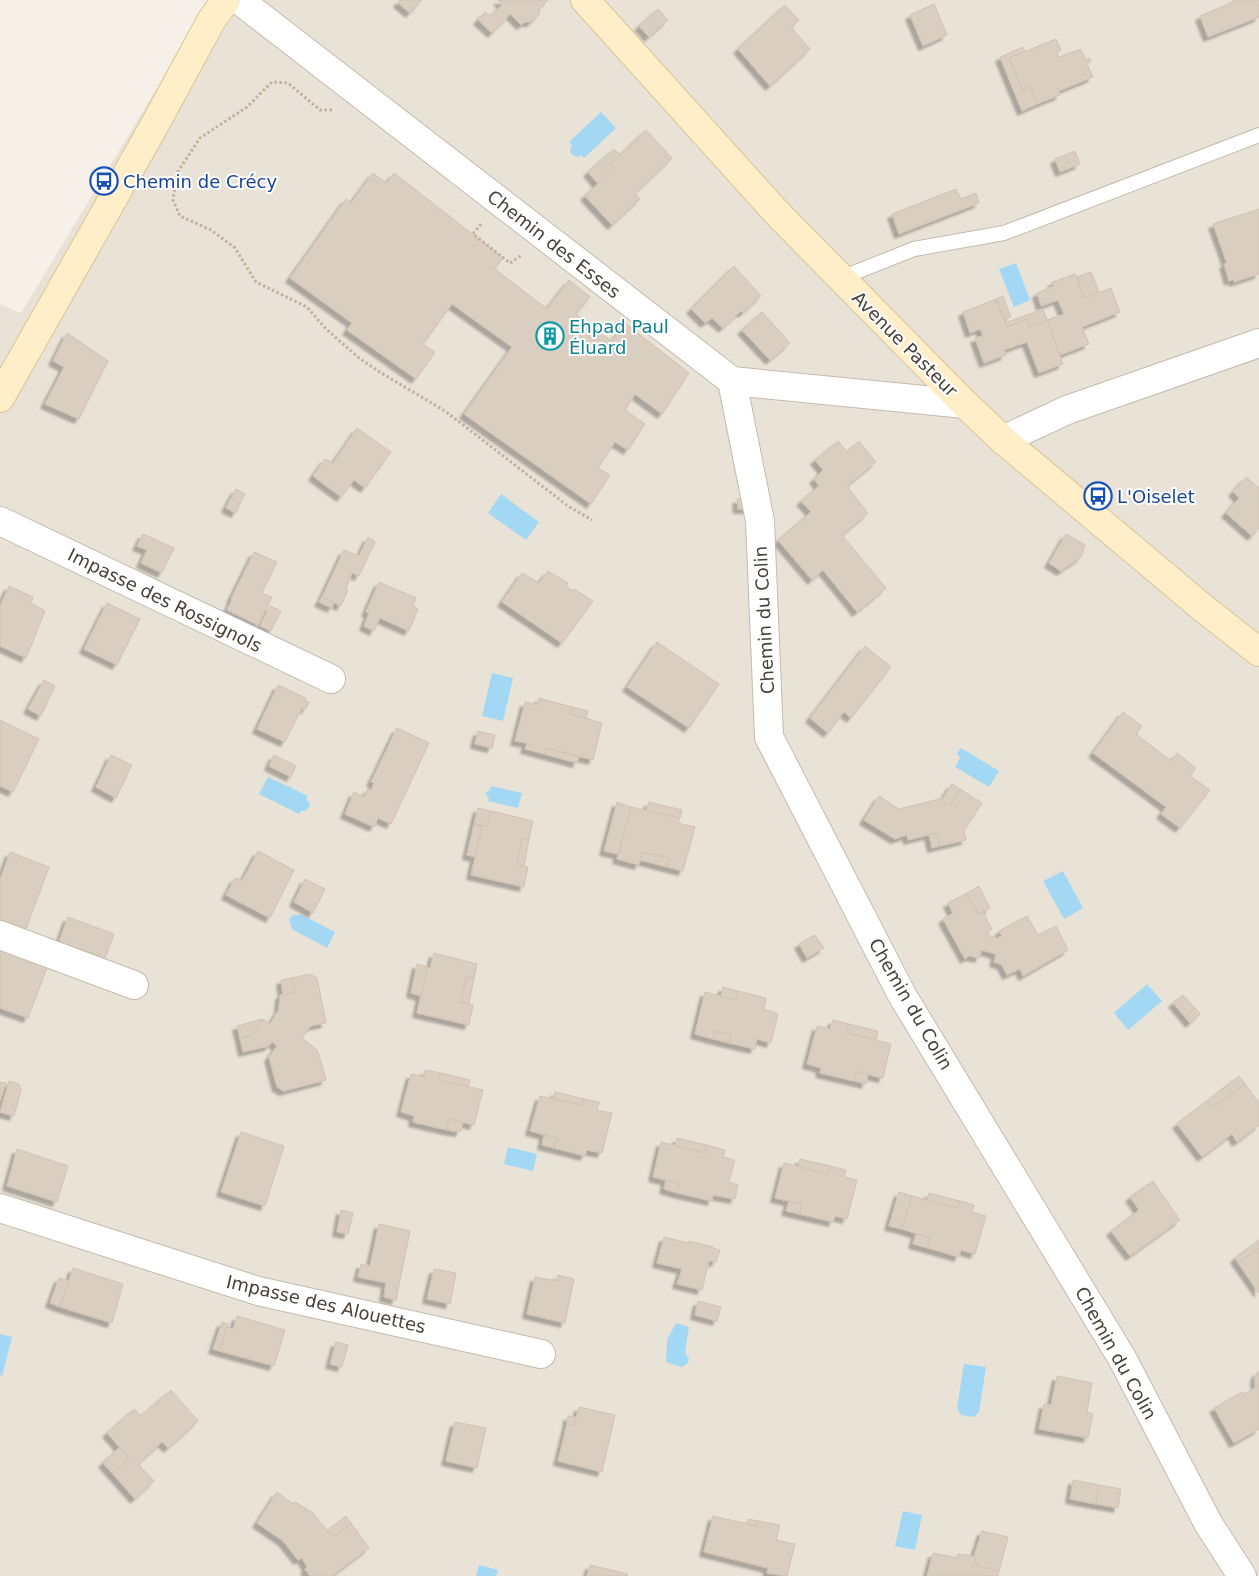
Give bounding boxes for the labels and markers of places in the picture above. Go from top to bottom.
bus stop icon: Chemin de Crécy [89,166,119,196]
place label: Chemin de Crécy [123,171,277,192]
place label: Ehpad Paul Éluard [569,316,669,358]
building icon: Ehpad Paul Éluard [535,321,565,351]
bus stop icon: L'Oiselet [1083,481,1113,511]
place label: L'Oiselet [1117,486,1195,507]

